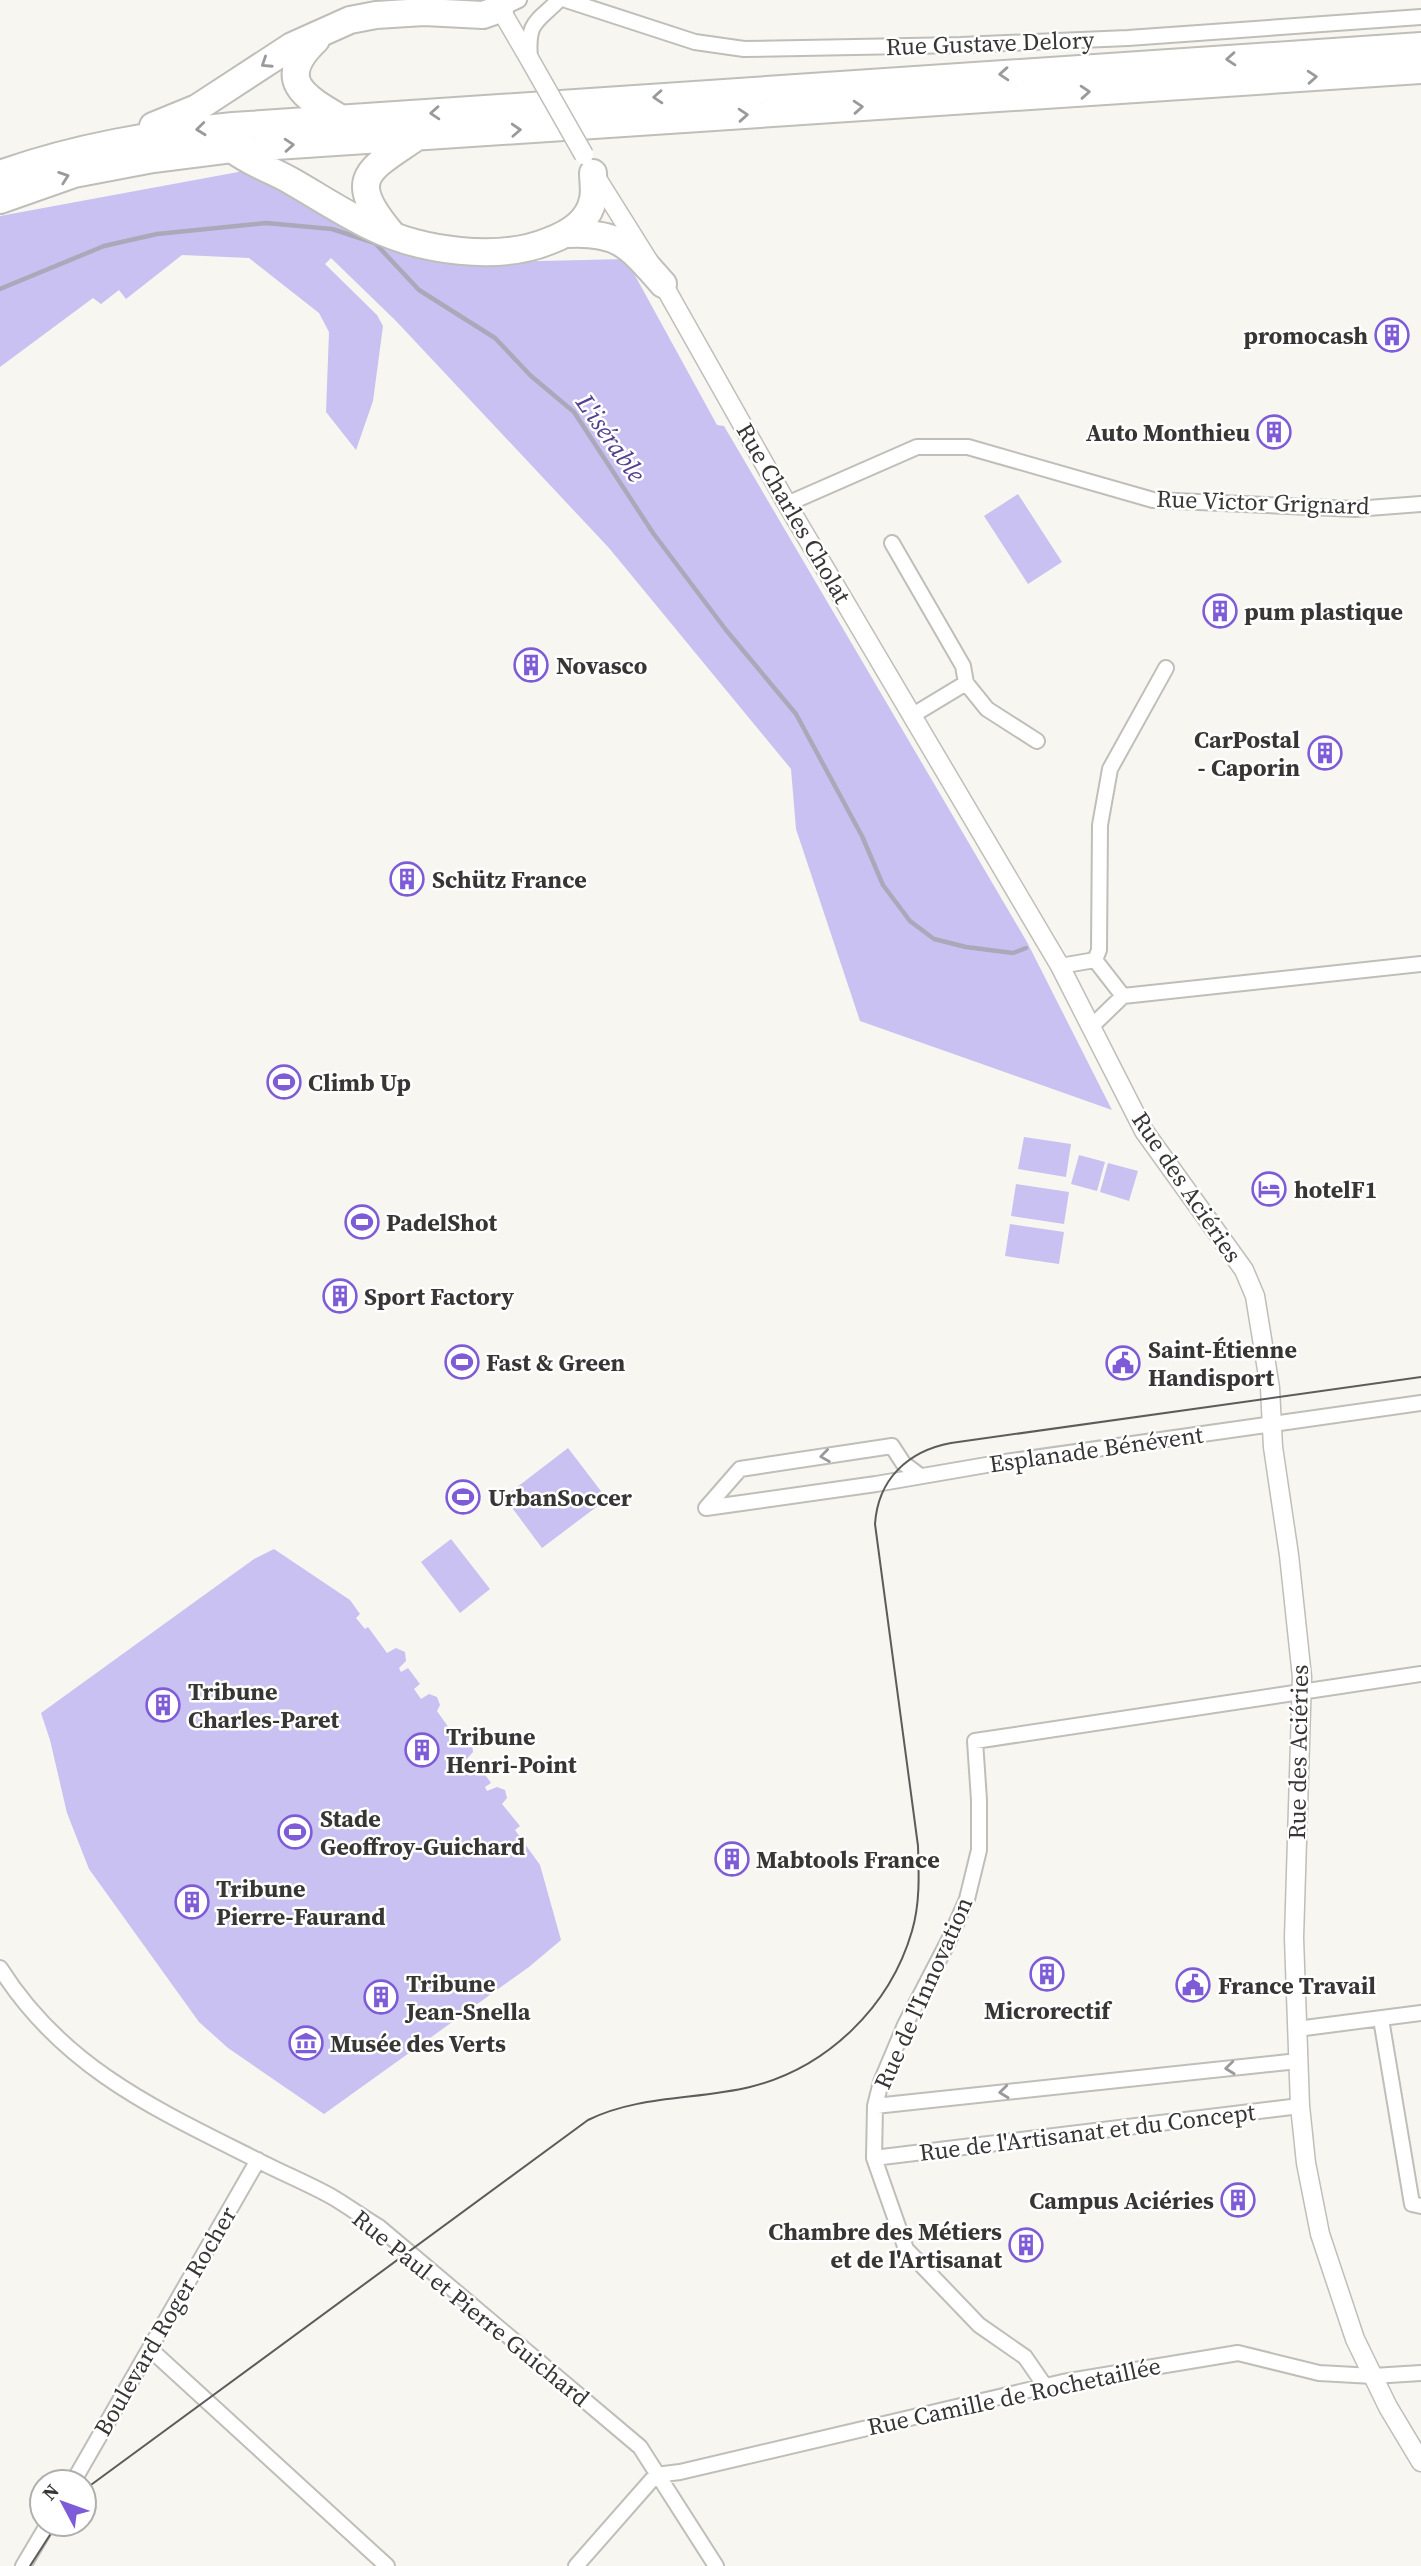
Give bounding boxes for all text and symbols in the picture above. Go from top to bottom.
street label: Rue Gustave Delory [885,23,1096,63]
one-way arrow [1225,51,1236,66]
one-way arrow [260,55,273,68]
one-way arrow [998,66,1009,81]
one-way arrow [1307,70,1318,85]
one-way arrow [1080,85,1091,100]
one-way arrow [652,89,663,104]
one-way arrow [853,100,864,115]
one-way arrow [429,105,440,120]
one-way arrow [738,108,749,123]
one-way arrow [195,122,207,137]
one-way arrow [511,123,522,138]
one-way arrow [284,138,295,153]
one-way arrow [58,171,70,186]
building icon: promocash [1373,316,1411,354]
place label: promocash [1243,319,1368,352]
water label: L'isérable [567,386,655,490]
building icon: Auto Monthieu [1255,413,1293,451]
place label: Auto Monthieu [1086,416,1250,449]
street label: Rue Charles Cholat [729,417,859,609]
street label: Rue Victor Grignard [1156,482,1371,522]
building icon: pum plastique [1201,592,1239,630]
place label: pum plastique [1244,595,1403,628]
building icon: Novasco [512,646,550,684]
place label: Novasco [556,649,647,682]
place label: CarPostal - Caporin [1194,723,1300,784]
building icon: CarPostal - Caporin [1306,734,1344,772]
building icon: Schütz France [388,860,426,898]
place label: Schütz France [432,863,587,896]
sports icon: Climb Up [265,1063,303,1101]
place label: Climb Up [308,1066,411,1099]
street label: Rue des Aciéries [1124,1105,1250,1269]
hotel icon: hotelF1 [1250,1170,1288,1208]
place label: hotelF1 [1294,1173,1378,1206]
sports icon: PadelShot [343,1203,381,1241]
place label: PadelShot [386,1206,497,1239]
building icon: Sport Factory [321,1277,359,1315]
place label: Sport Factory [364,1280,514,1313]
place label: Saint-Étienne Handisport [1148,1333,1297,1394]
sports icon: Fast & Green [443,1343,481,1381]
public building icon: Saint-Étienne Handisport [1104,1344,1142,1382]
place label: Fast & Green [486,1346,625,1379]
street label: Esplanade Bénévent [987,1418,1205,1480]
one-way arrow [819,1449,831,1464]
sports icon: UrbanSoccer [444,1478,482,1516]
place label: UrbanSoccer [488,1481,633,1514]
street label: Rue des Aciéries [1280,1664,1316,1840]
place label: Tribune Charles-Paret [188,1675,339,1736]
building icon: Tribune Charles-Paret [144,1686,182,1724]
place label: Tribune Henri-Point [446,1720,577,1781]
building icon: Tribune Henri-Point [403,1731,441,1769]
place label: Stade Geoffroy-Guichard [320,1802,525,1863]
sports icon: Stade Geoffroy-Guichard [276,1813,314,1851]
building icon: Mabtools France [713,1840,751,1878]
place label: Mabtools France [756,1843,940,1876]
place label: Tribune Pierre-Faurand [216,1872,386,1933]
building icon: Tribune Pierre-Faurand [173,1883,211,1921]
street label: Rue de l'Innovation [866,1892,980,2094]
building icon: Microrectif [1028,1955,1066,1993]
public building icon: France Travail [1174,1966,1212,2004]
place label: Tribune Jean-Snella [404,1967,531,2028]
place label: France Travail [1218,1969,1376,2002]
building icon: Tribune Jean-Snella [362,1978,400,2016]
place label: Microrectif [984,1994,1113,2027]
museum icon: Musée des Verts [287,2024,325,2062]
place label: Musée des Verts [330,2027,506,2060]
one-way arrow [1225,2060,1236,2075]
one-way arrow [998,2085,1010,2100]
street label: Rue de l'Artisanat et du Concept [917,2095,1257,2169]
building icon: Campus Aciéries [1219,2181,1257,2219]
place label: Campus Aciéries [1029,2184,1214,2217]
street label: Boulevard Roger Rocher [86,2200,244,2442]
street label: Rue Paul et Pierre Guichard [345,2202,597,2414]
place label: Chambre des Métiers et de l'Artisanat [768,2215,1002,2276]
building icon: Chambre des Métiers et de l'Artisanat [1007,2226,1045,2264]
street label: Rue Camille de Rochetaillée [864,2349,1164,2443]
north arrow [28,2468,98,2538]
text: N [36,2478,65,2506]

